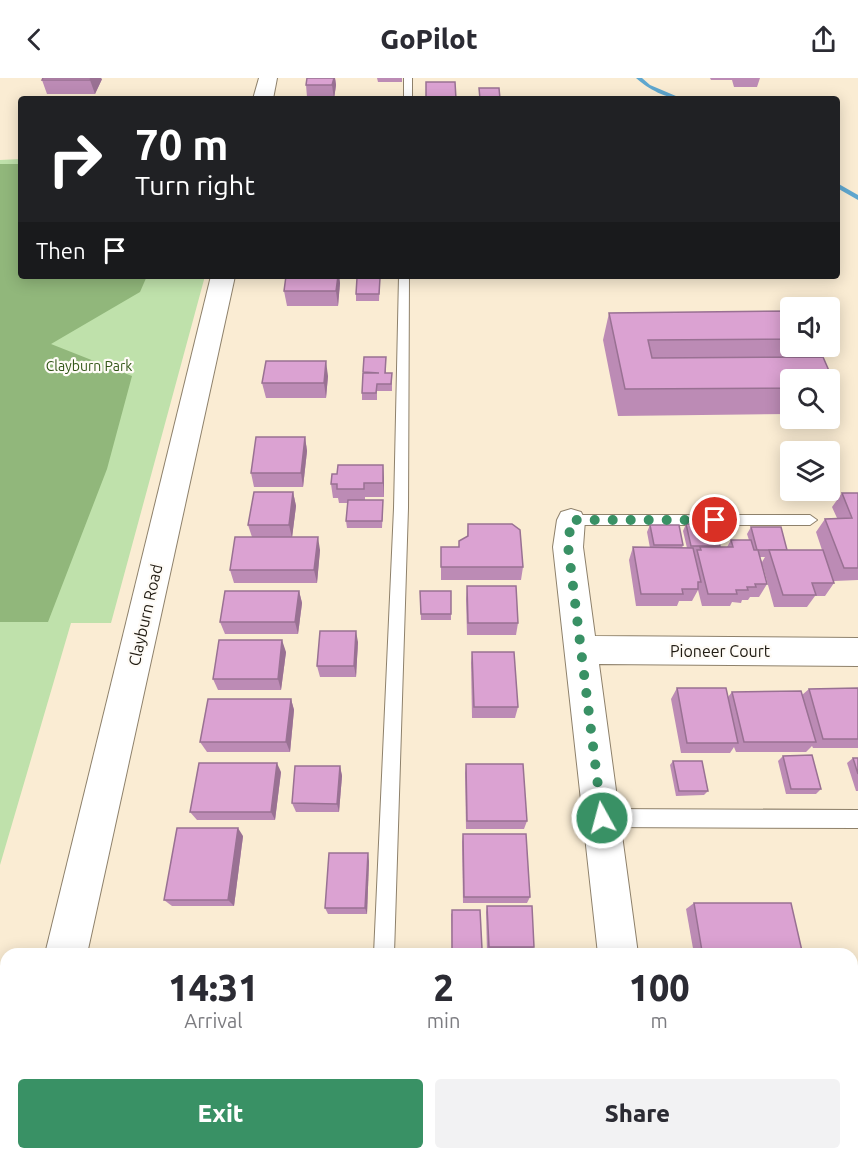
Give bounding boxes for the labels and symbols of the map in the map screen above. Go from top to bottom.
park label: Clayburn Park [46,358,132,374]
pin [689,494,740,545]
street label: Clayburn Road [125,562,165,668]
street label: Pioneer Court [670,642,771,660]
position arrow [570,786,634,850]

